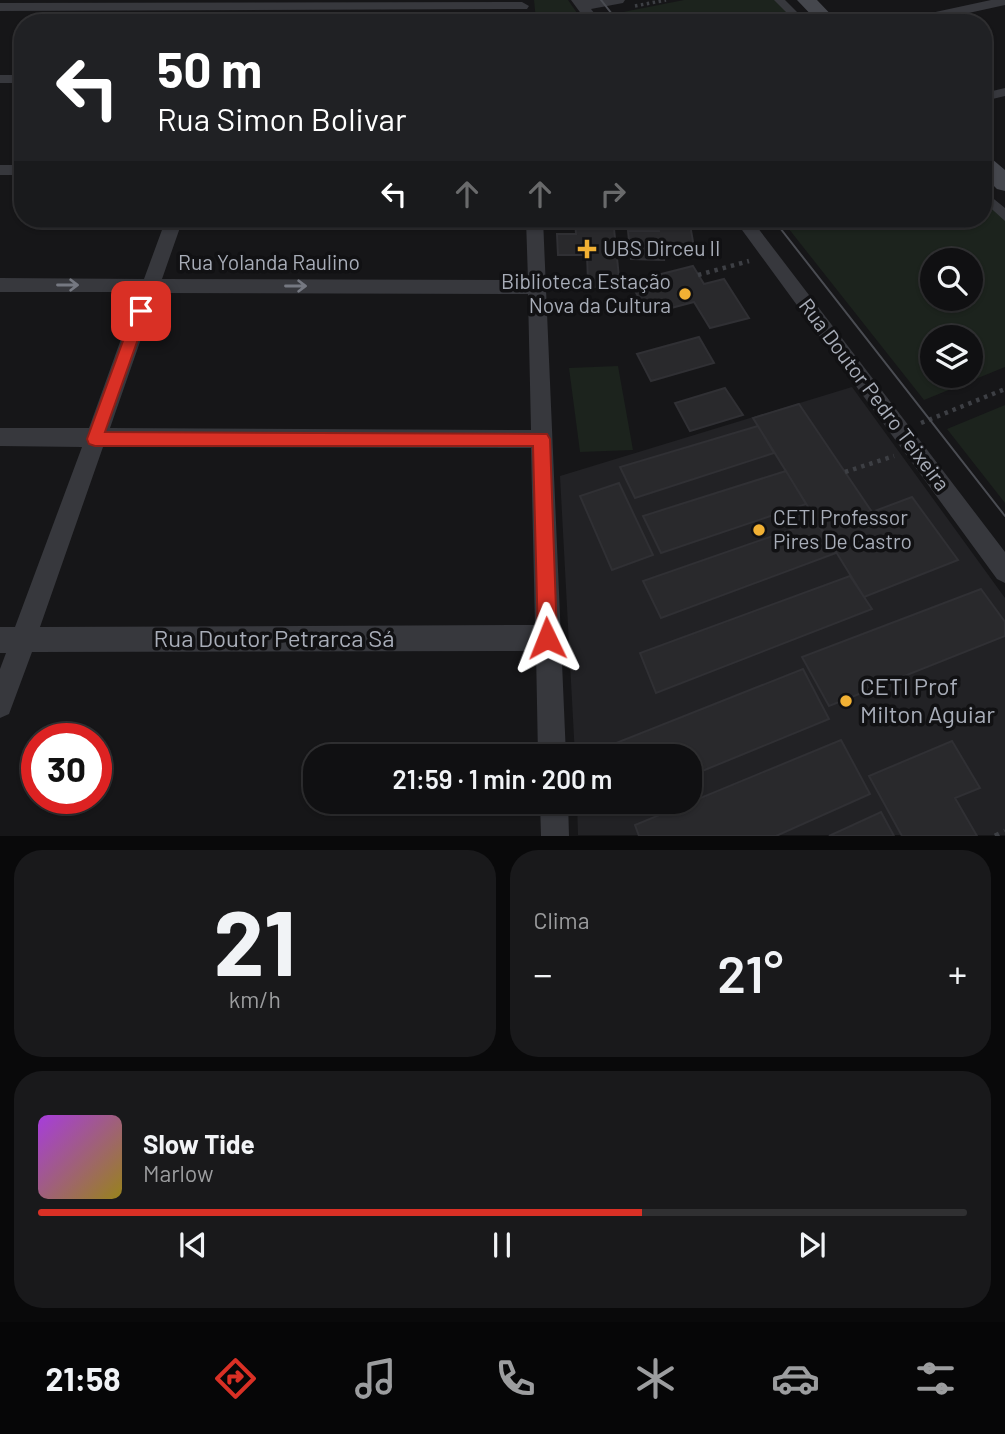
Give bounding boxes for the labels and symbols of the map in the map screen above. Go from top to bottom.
place label: UBS Dirceu II [603,235,721,260]
marker: UBS Dirceu II [577,239,597,259]
street label: Rua Yolanda Raulino [178,249,360,274]
place label: Biblioteca Estação Nova da Cultura [501,268,671,317]
one-way arrow [56,278,79,292]
one-way arrow [284,279,307,293]
pin [111,281,171,341]
marker: Biblioteca Estação Nova da Cultura [677,286,693,302]
street label: Rua Doutor Pedro Teixeira [795,293,956,495]
place label: CETI Professor Pires De Castro [773,504,912,553]
marker: CETI Professor Pires De Castro [751,522,767,538]
position arrow [510,601,584,675]
street label: Rua Doutor Petrarca Sá [154,623,394,652]
place label: CETI Prof Milton Aguiar [860,671,995,728]
marker: CETI Prof Milton Aguiar [838,693,854,709]
speed limit sign: 30 [21,723,112,814]

